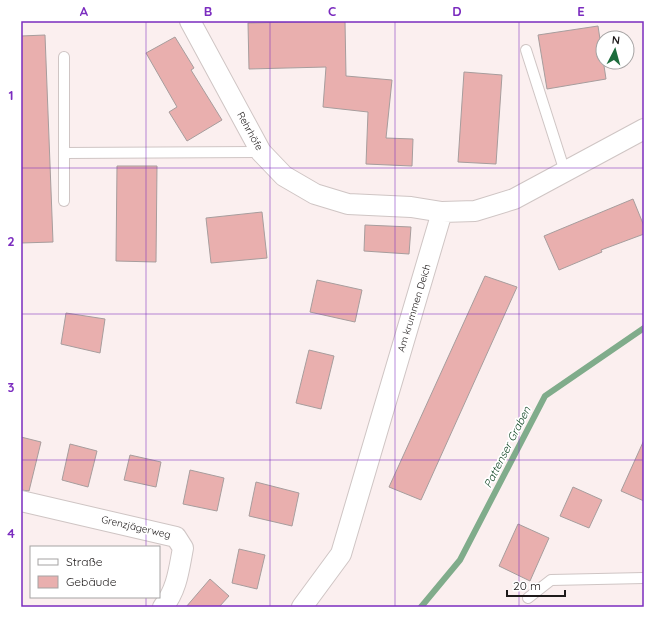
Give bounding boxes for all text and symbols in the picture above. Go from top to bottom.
text: A [80,3,89,19]
text: B [204,3,212,19]
text: C [328,3,336,19]
text: D [452,3,462,19]
text: E [577,3,585,19]
north arrow [595,30,635,70]
text: N [611,33,621,47]
text: 1 [8,87,14,103]
street label: Rehrhöfe [234,109,266,153]
text: 2 [7,233,15,249]
street label: Am krummen Deich [394,262,434,354]
text: 3 [8,379,15,395]
water label: Pattenser Graben [480,403,534,490]
street label: Grenzjägerweg [100,513,172,541]
text: 4 [7,525,15,541]
legend [30,546,160,598]
text: Straße [66,554,103,569]
scale bar [507,572,565,598]
text: Gebäude [66,574,117,589]
text: 20 m [513,578,541,593]

